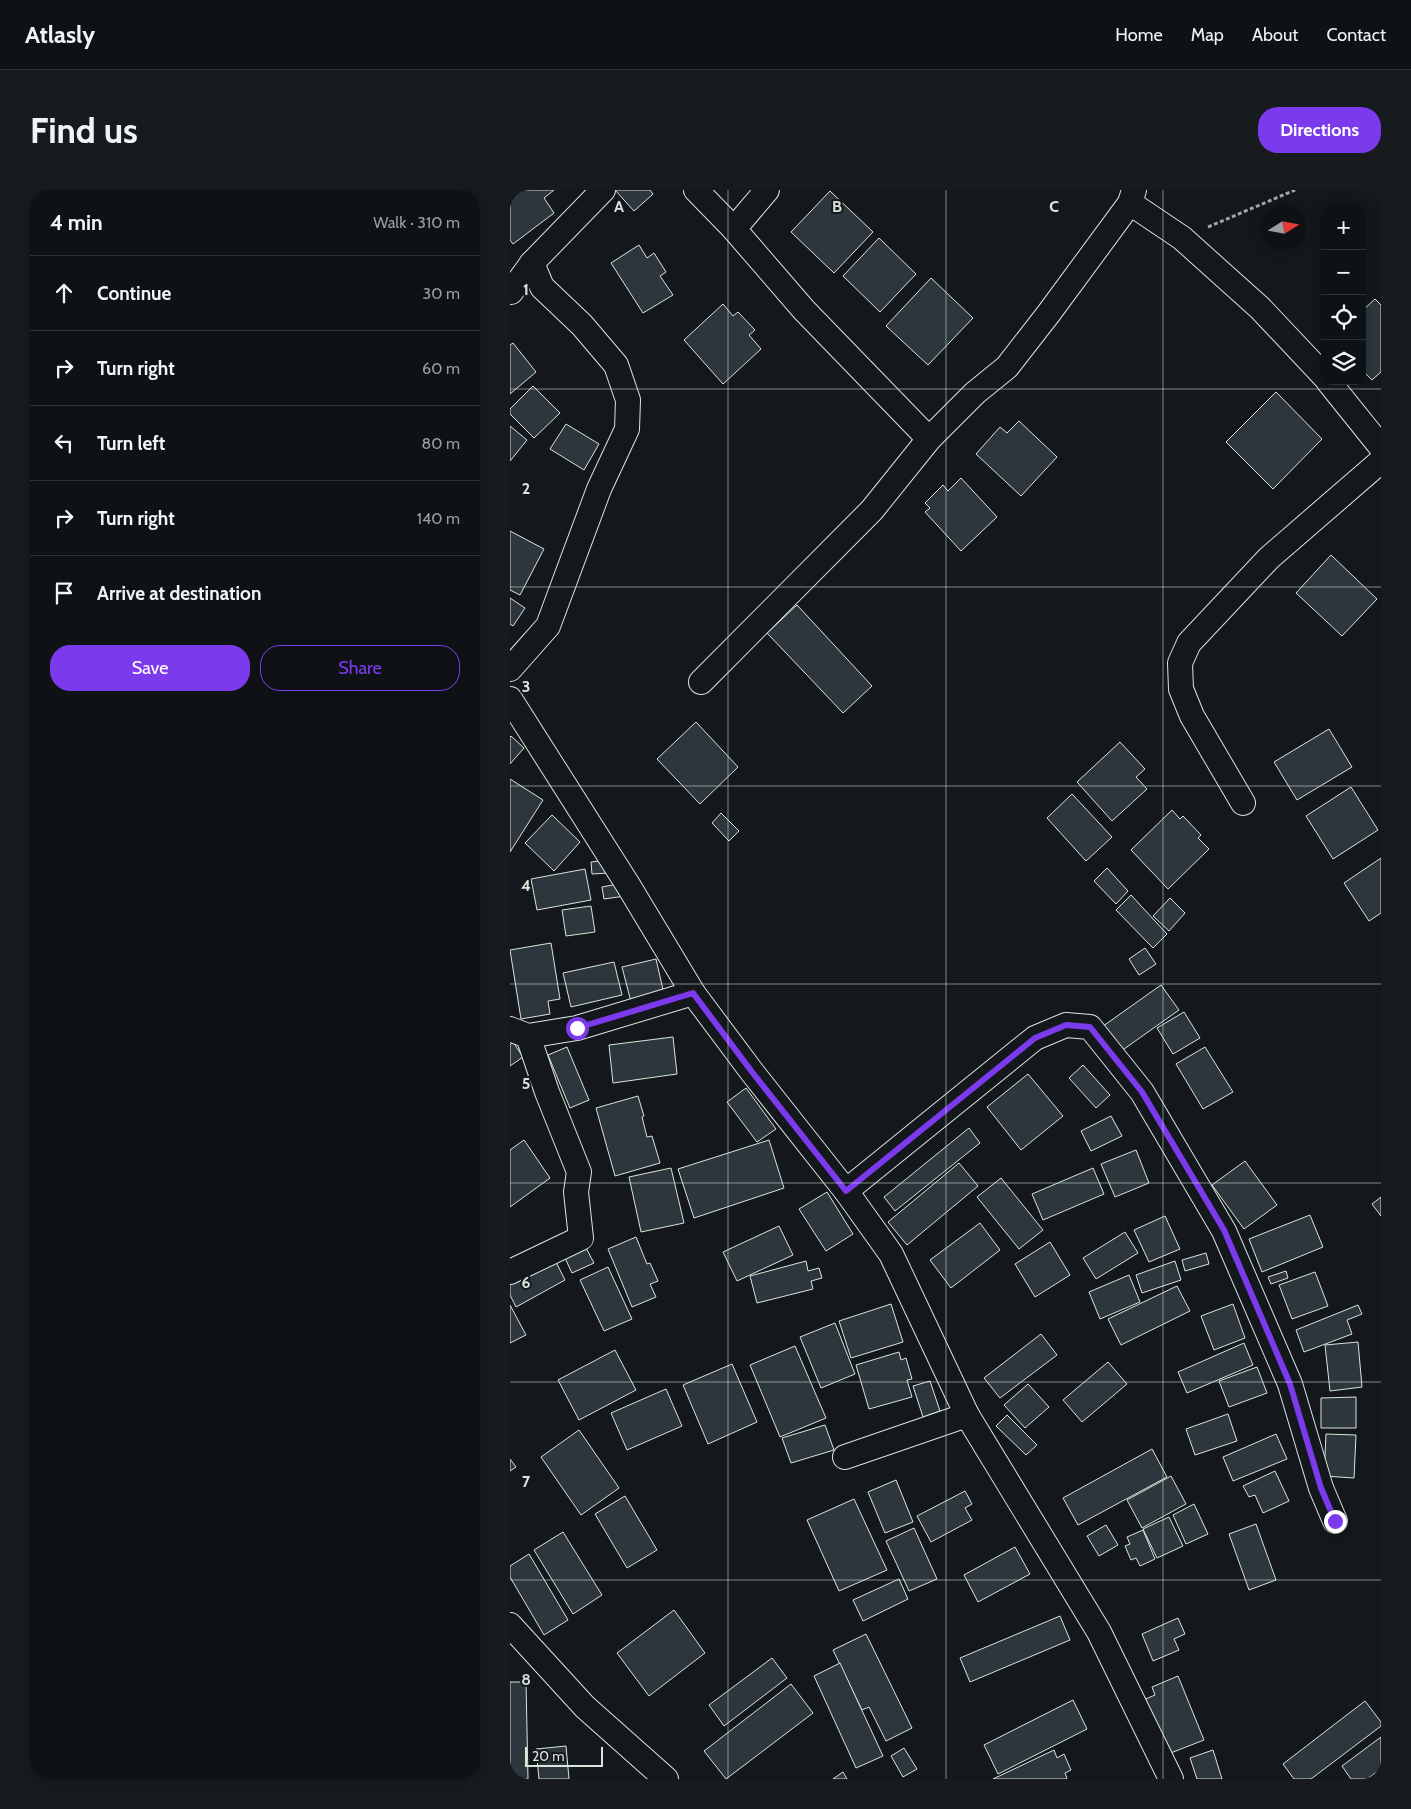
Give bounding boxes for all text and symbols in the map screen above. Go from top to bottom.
text: Atlasly [25,20,95,49]
text: Home [1115,24,1163,46]
text: Map [1191,24,1224,46]
text: About [1252,24,1298,46]
text: Contact [1326,24,1386,46]
button: Directions [1258,107,1381,153]
text: Find us [30,109,138,152]
text: A [614,197,624,216]
text: B [832,197,842,216]
text: C [1049,197,1059,216]
north arrow [1261,205,1306,250]
map controls [1321,205,1366,385]
button: + [1321,205,1366,250]
text: 4 min [50,210,103,235]
text: Walk · 310 m [373,213,460,232]
button: − [1321,250,1366,295]
icon: ahead [50,279,78,307]
text: 1 [523,280,529,299]
text: Continue [97,282,171,305]
text: 30 m [423,284,460,303]
button: locate [1321,295,1366,340]
button: layers [1321,340,1366,385]
icon: right [50,354,78,382]
text: Turn right [97,357,175,380]
text: 60 m [422,359,460,378]
icon: left [50,429,78,457]
text: Turn left [97,432,165,455]
text: 80 m [422,434,460,453]
text: 2 [522,479,530,498]
icon: right [50,504,78,532]
text: Turn right [97,507,175,530]
text: 140 m [417,509,460,528]
icon: arrive [50,579,78,607]
text: Arrive at destination [97,582,261,605]
button: Save [50,645,250,691]
button: Share [260,645,460,691]
text: 3 [522,677,530,696]
text: 4 [521,876,531,895]
route start [566,1017,589,1040]
text: 5 [522,1074,530,1093]
text: 6 [522,1273,531,1292]
text: 7 [522,1472,531,1491]
route end [1324,1510,1347,1533]
text: 8 [521,1670,531,1689]
scale bar [525,1744,602,1767]
text: 20 m [532,1747,565,1765]

